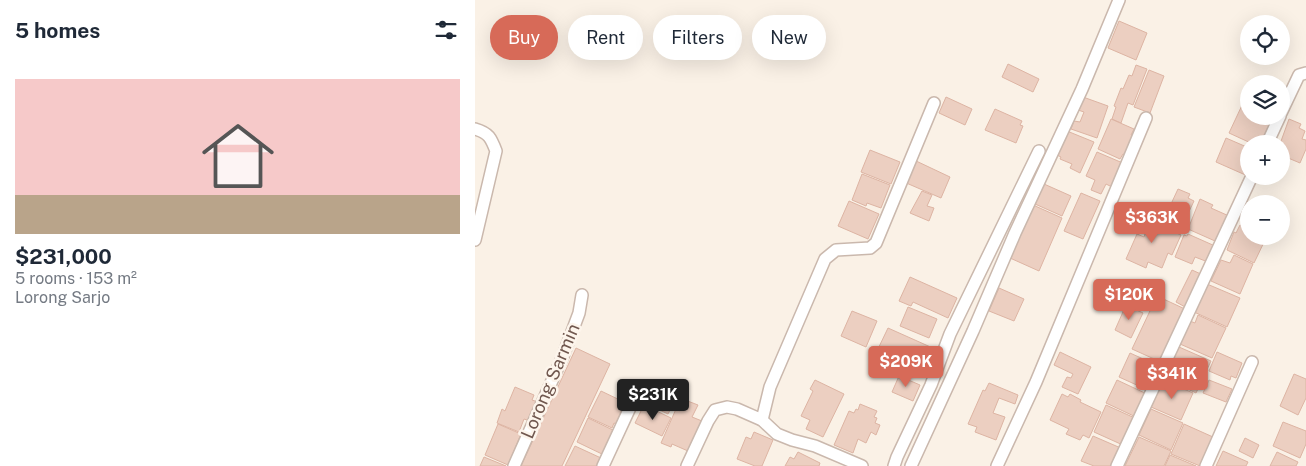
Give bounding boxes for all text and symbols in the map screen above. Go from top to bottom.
chip: Buy [490,15,558,60]
chip: Rent [568,15,643,60]
chip: Filters [653,15,742,60]
chip: New [752,15,826,60]
map controls [1240,15,1290,245]
button: locate [1240,15,1290,65]
icon: filters [432,16,460,44]
text: 5 homes [15,18,100,43]
button: layers [1240,75,1290,125]
icon: home [193,111,283,201]
button: + [1240,135,1290,185]
button: − [1240,195,1290,245]
pin: $363K [1117,202,1187,244]
text: $363K [1125,208,1179,227]
text: $231,000 [15,244,112,269]
text: 5 rooms · 153 m² [15,269,137,288]
pin: $120K [1094,278,1164,321]
text: $120K [1104,285,1154,304]
text: Lorong Sarjo [15,288,110,307]
street label: Lorong Sarmin [516,320,584,442]
pin: $209K [871,346,941,388]
text: $209K [879,352,933,371]
pin: $341K [1137,358,1207,400]
text: $341K [1147,364,1197,383]
pin: $231K [618,378,688,421]
text: $231K [628,385,678,404]

